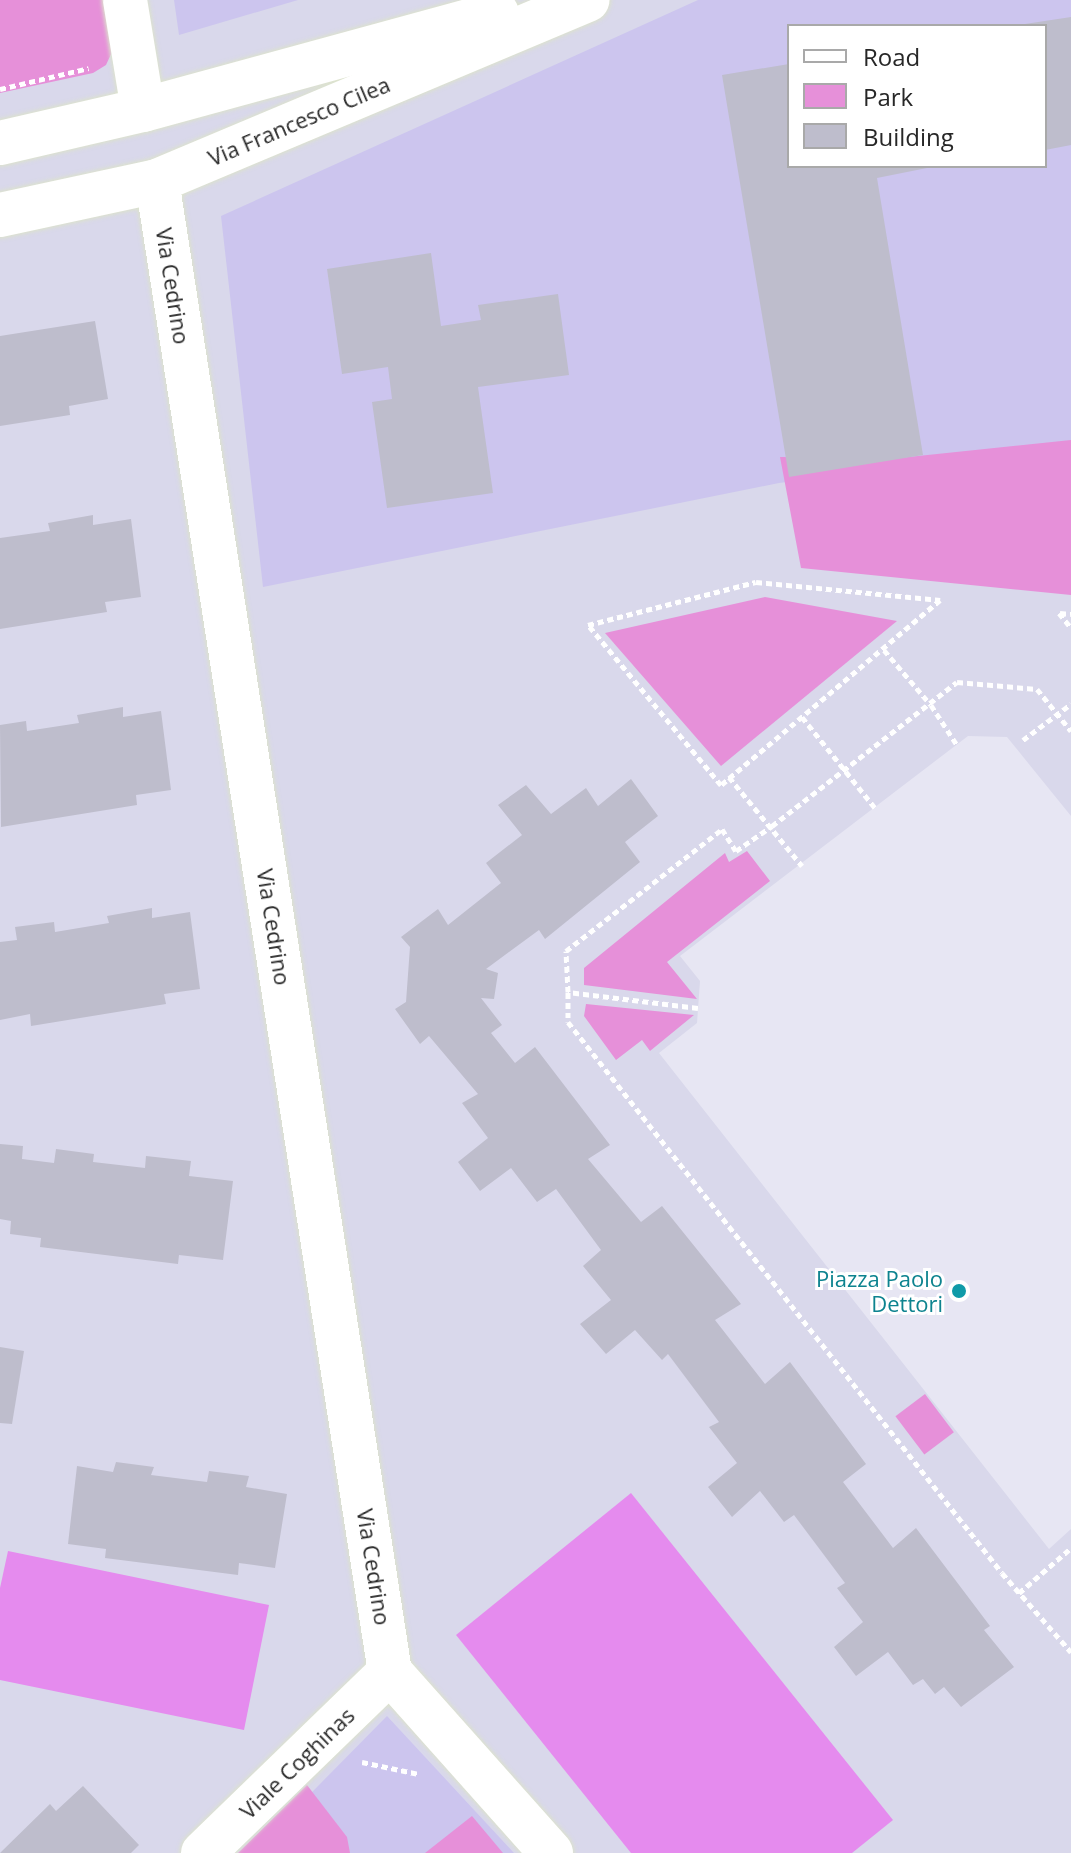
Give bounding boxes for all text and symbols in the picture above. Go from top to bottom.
legend [787,24,1047,168]
text: Road [863,40,920,73]
street label: Via Francesco Cilea [204,71,394,171]
text: Park [863,80,913,113]
text: Building [863,120,954,153]
street label: Via Cedrino [151,226,195,346]
street label: Via Cedrino [252,867,296,987]
place label: Piazza Paolo Dettori [816,1265,943,1316]
marker: Piazza Paolo Dettori [950,1282,968,1300]
street label: Via Cedrino [352,1507,396,1627]
street label: Viale Coghinas [234,1702,360,1824]

